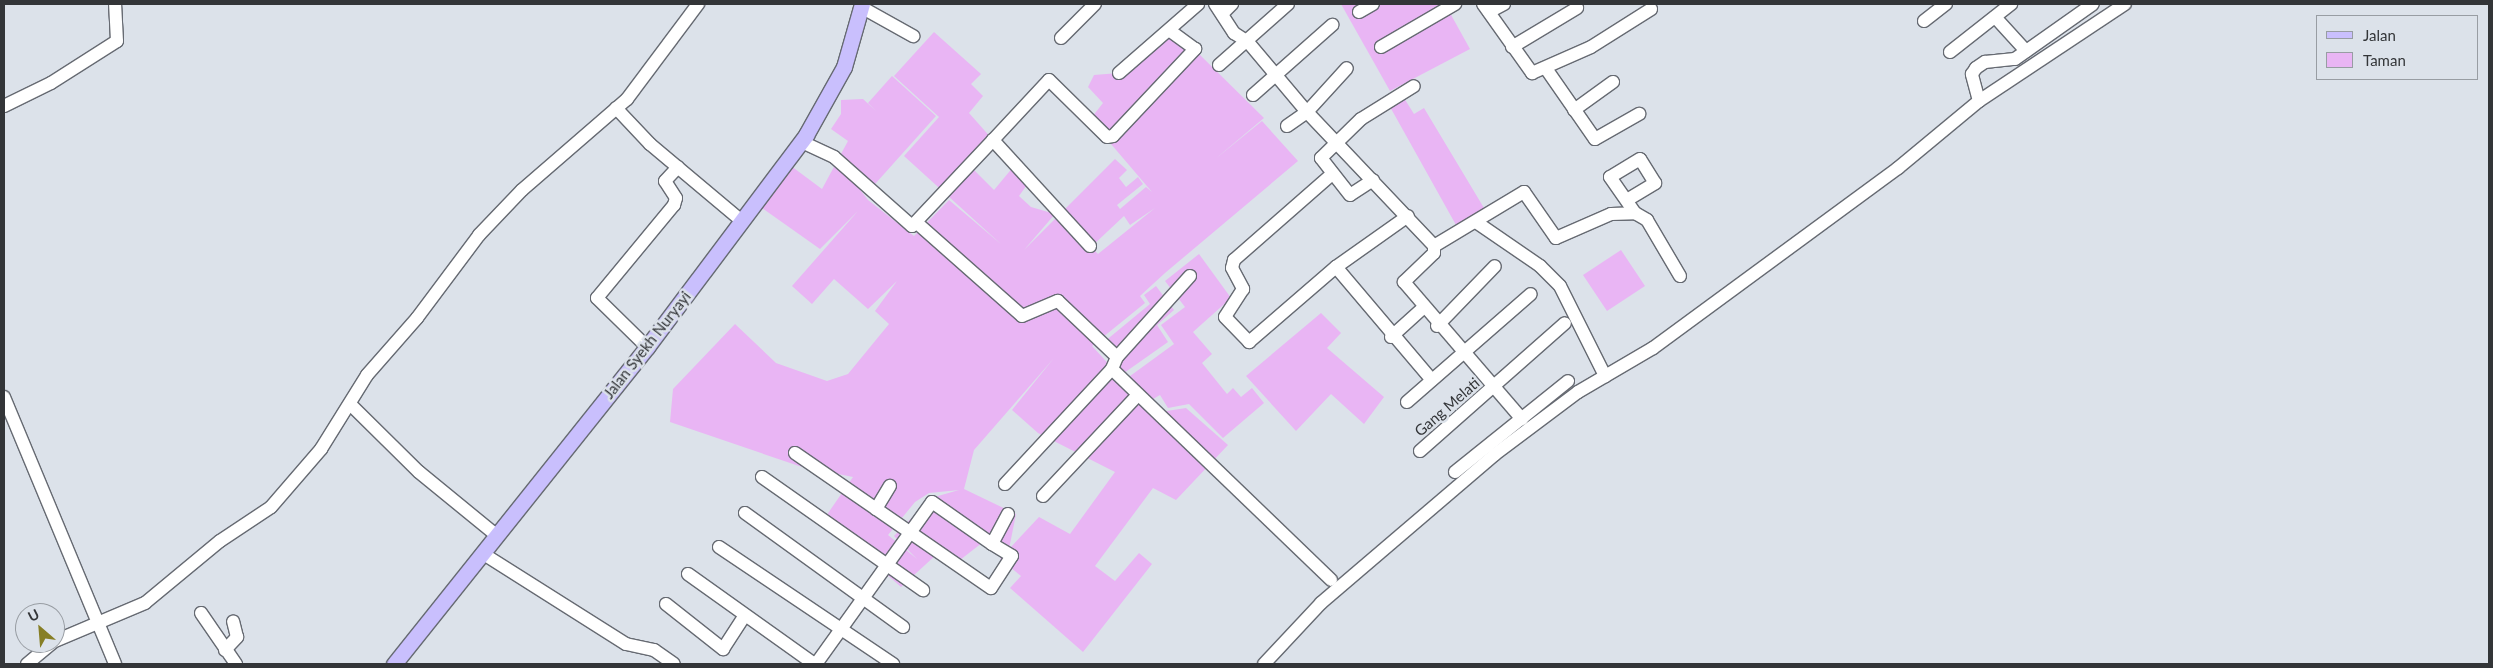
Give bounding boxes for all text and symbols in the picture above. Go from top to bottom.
legend [2316,15,2478,80]
text: Jalan [2363,26,2396,44]
text: Taman [2363,51,2406,69]
street label: Jalan Syekh Nuryayi [600,288,694,402]
street label: Gang Melati [1411,374,1483,440]
north arrow [15,603,65,653]
text: U [25,605,42,625]

